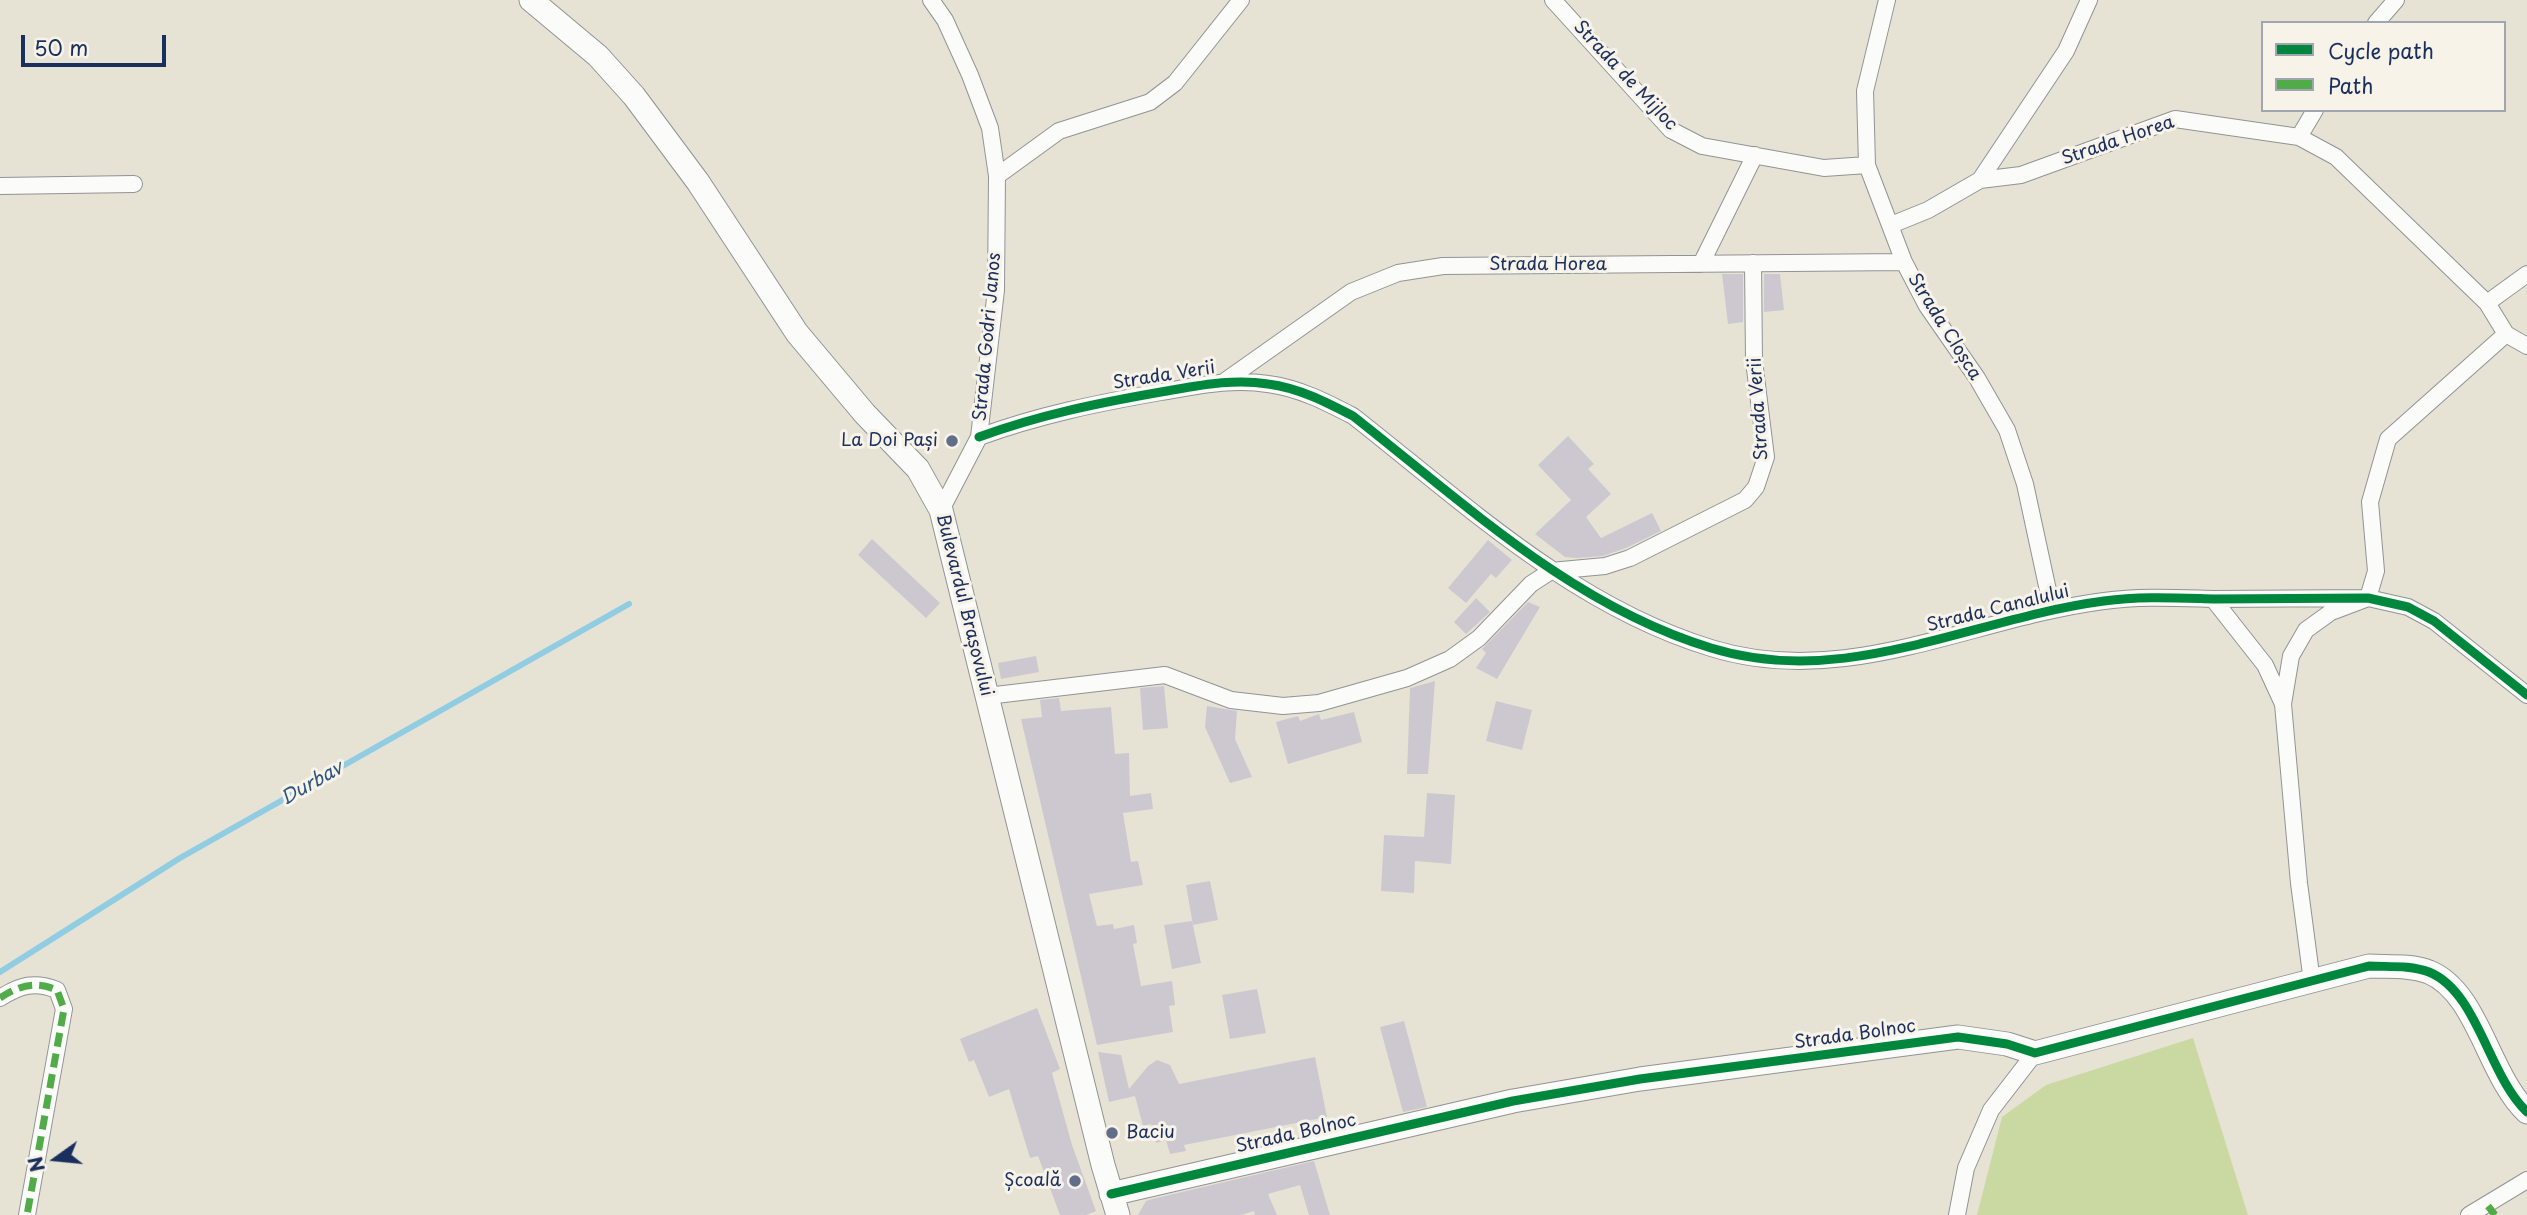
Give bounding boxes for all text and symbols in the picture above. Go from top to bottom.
street label: Strada de Mijloc [1569,17,1681,135]
scale bar [24,21,170,65]
legend [2261,21,2506,112]
text: 50 m [34,31,88,63]
text: Cycle path [2328,34,2434,66]
text: Path [2328,69,2373,101]
street label: Strada Horea [2059,112,2177,170]
street label: Strada Godri Janos [970,252,1006,422]
street label: Strada Horea [1489,254,1607,276]
street label: Strada Cloșca [1903,270,1985,384]
street label: Strada Verii [1111,357,1217,395]
street label: Strada Verii [1745,357,1773,461]
place label: La Doi Pași [841,430,938,452]
marker: La Doi Pași [944,433,960,449]
street label: Bulevardul Brașovului [931,511,997,699]
street label: Strada Canalului [1925,581,2071,637]
water label: Durbav [277,757,347,811]
street label: Strada Bolnoc [1793,1016,1917,1054]
street label: Strada Bolnoc [1234,1110,1358,1158]
place label: Baciu [1126,1122,1175,1144]
north arrow [21,1124,91,1194]
marker: Baciu [1104,1125,1120,1141]
text: N [20,1154,51,1175]
place label: Școală [1004,1170,1061,1192]
marker: Școală [1067,1173,1083,1189]

